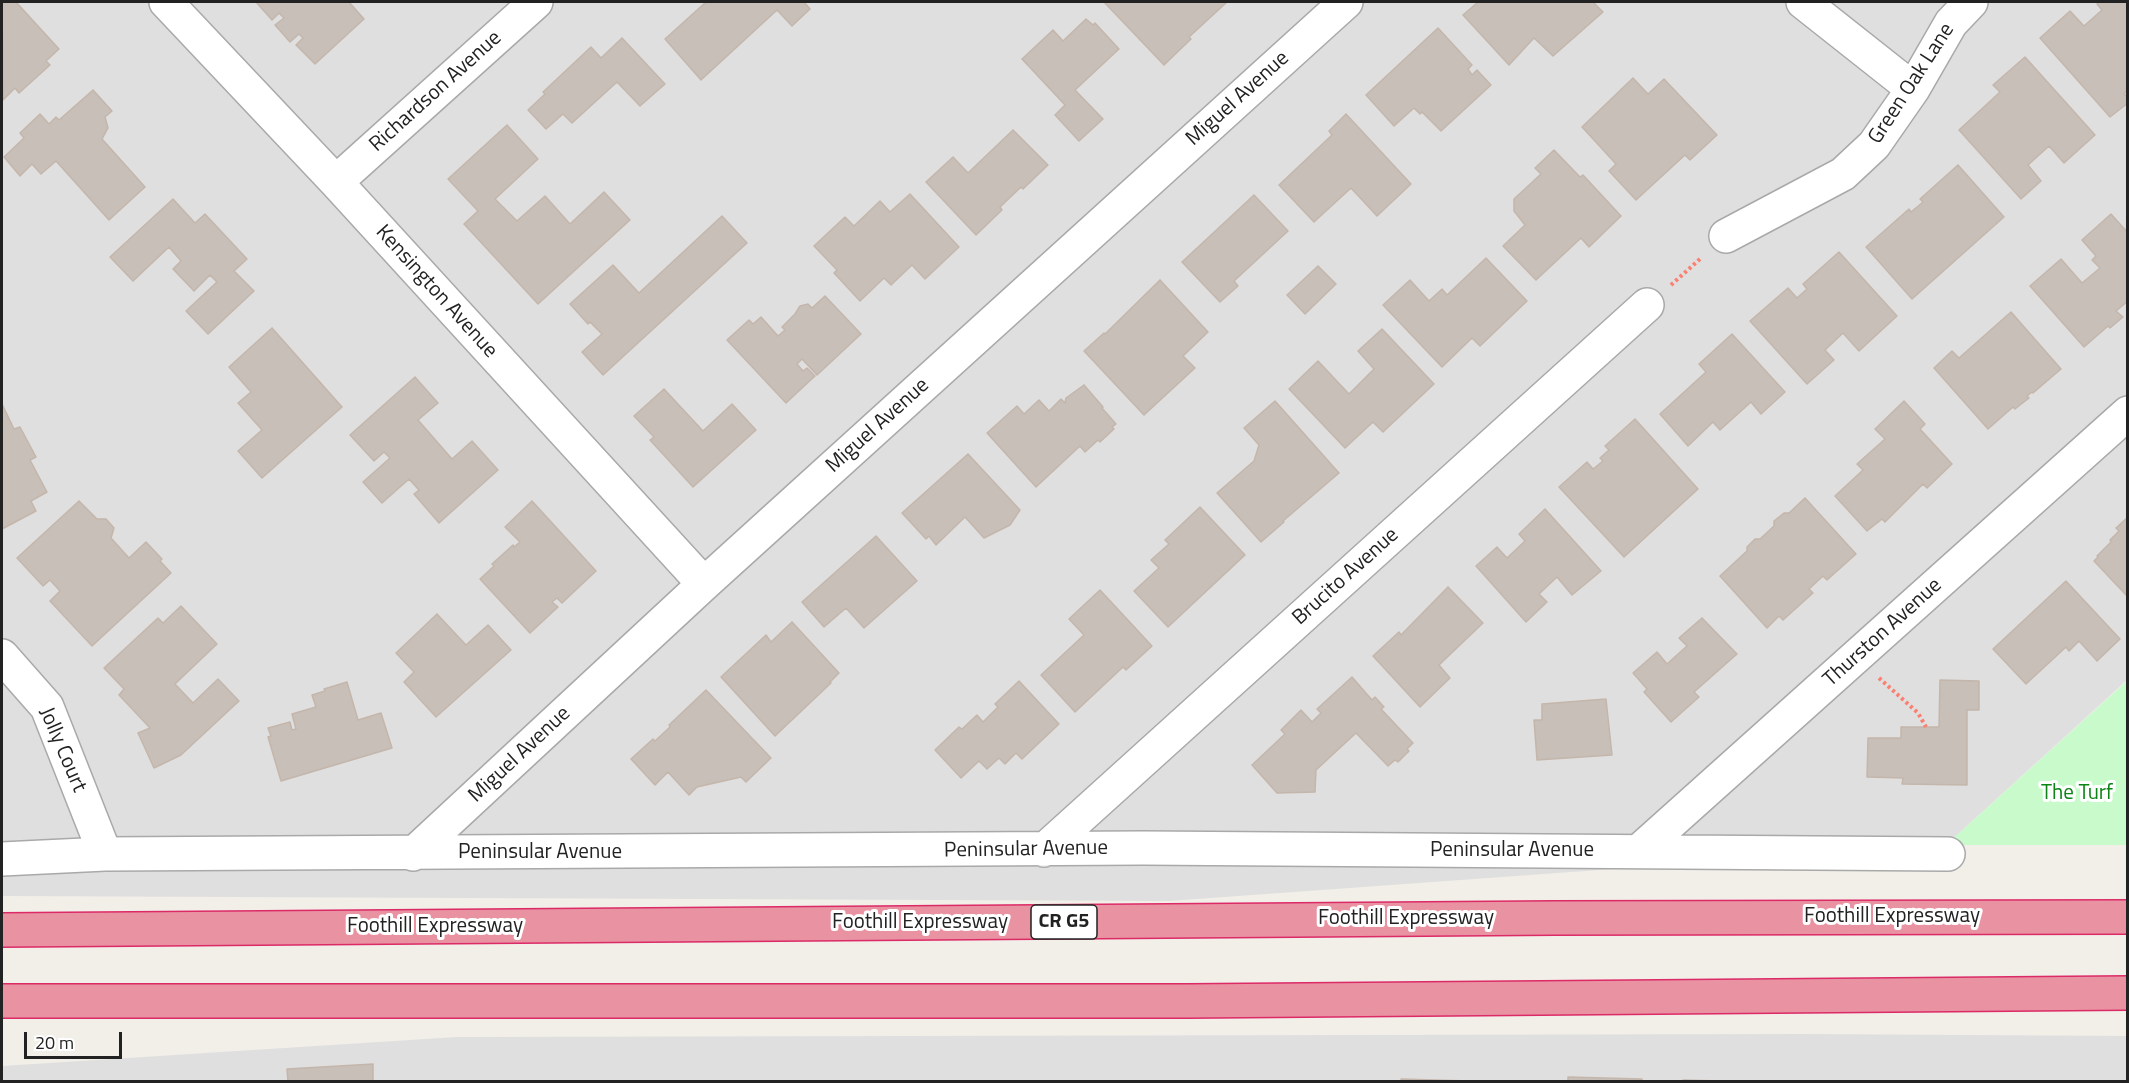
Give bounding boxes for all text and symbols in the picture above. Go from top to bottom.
street label: Green Oak Lane [1864,19,1960,149]
street label: Richardson Avenue [365,26,507,158]
street label: Miguel Avenue [1181,46,1295,152]
street label: Kensington Avenue [370,220,502,364]
street label: Miguel Avenue [821,373,935,479]
street label: Brucito Avenue [1288,523,1404,631]
street label: Thurston Avenue [1819,573,1947,693]
street label: Miguel Avenue [464,701,576,809]
street label: Jolly Court [33,704,91,796]
park label: The Turf [2041,781,2113,807]
street label: Peninsular Avenue [944,836,1108,864]
street label: Peninsular Avenue [1430,838,1594,864]
street label: Peninsular Avenue [458,840,622,866]
street label: Foothill Expressway [1804,904,1980,930]
road number: CR G5 [1031,905,1097,939]
street label: Foothill Expressway [1318,906,1494,932]
street label: Foothill Expressway [832,910,1008,936]
street label: Foothill Expressway [347,914,523,940]
scale bar [27,1020,124,1058]
text: 20 m [35,1029,74,1056]

